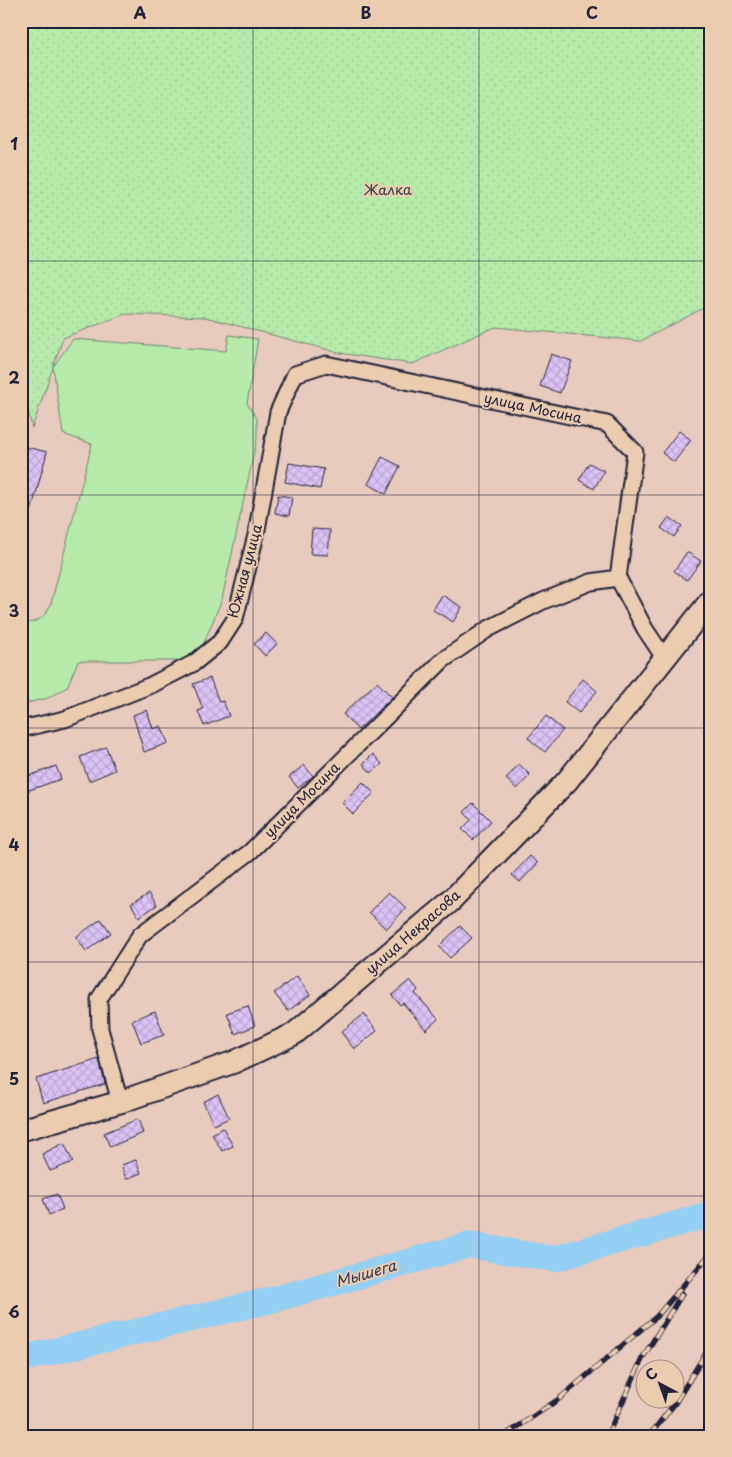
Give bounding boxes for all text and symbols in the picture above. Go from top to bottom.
text: A [134,0,147,24]
text: B [361,0,372,24]
text: C [586,0,598,24]
text: 1 [10,131,18,155]
park label: Жалка [363,179,412,200]
text: 2 [8,365,20,389]
street label: улица Мосина [482,387,584,428]
street label: Южная улица [222,521,267,620]
text: 3 [9,598,19,622]
street label: улица Мосина [259,757,344,842]
text: 4 [9,832,20,856]
street label: улица Некрасова [361,884,465,979]
text: 5 [9,1066,19,1090]
water label: Мышега [333,1253,399,1292]
text: 6 [8,1299,20,1323]
north arrow [634,1360,684,1410]
text: С [640,1362,662,1385]

